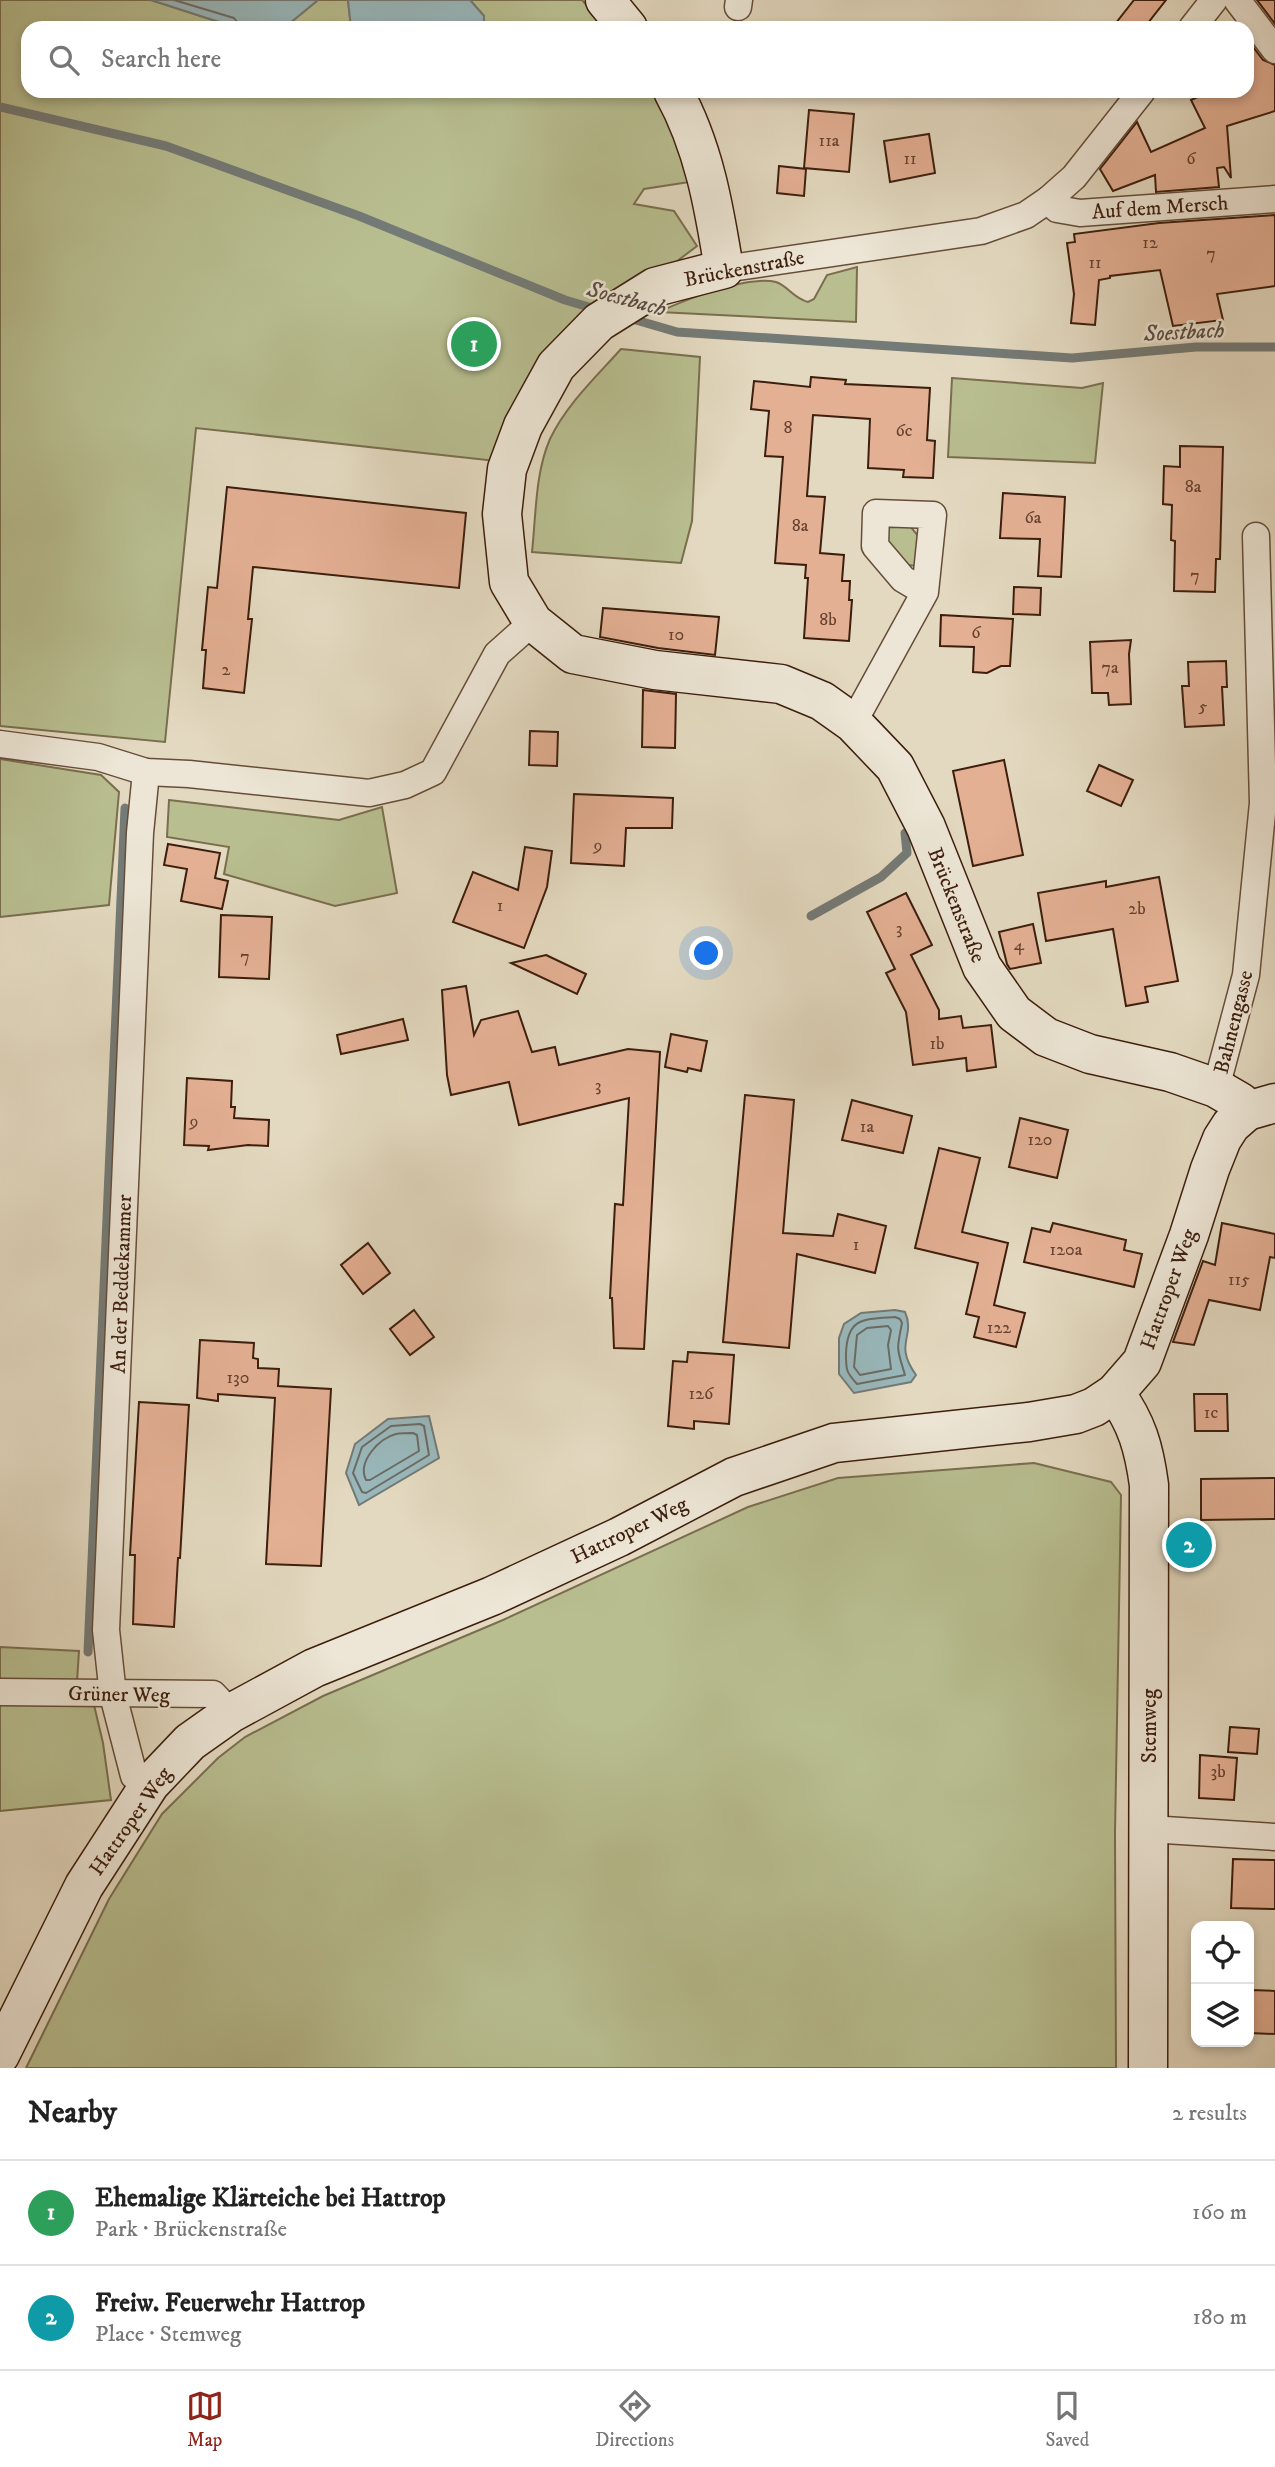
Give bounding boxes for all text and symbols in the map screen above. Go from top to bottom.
search box [21,21,1254,98]
icon: search [45,41,83,79]
text: Search here [101,43,221,76]
house number: 11a [819,130,840,152]
house number: 11 [903,148,917,170]
house number: 6 [1186,148,1196,170]
street label: Auf dem Mersch [1091,190,1229,226]
house number: 12 [1142,232,1158,254]
house number: 7 [1206,243,1216,265]
street label: Brückenstraße [682,245,807,293]
house number: 11 [1088,252,1102,274]
water label: Soestbach [583,275,669,324]
water label: Soestbach [1142,316,1225,349]
pin: 1 [451,318,497,370]
house number: 8 [783,417,793,439]
house number: 6c [895,420,913,442]
house number: 8a [1185,476,1202,498]
house number: 6a [1024,507,1042,529]
house number: 8a [792,515,809,537]
house number: 7 [1190,565,1200,587]
house number: 8b [819,609,837,631]
house number: 6 [971,622,981,644]
house number: 10 [668,624,684,646]
house number: 7a [1101,657,1119,679]
house number: 2 [222,659,231,681]
house number: 5 [1199,696,1208,718]
house number: 9 [593,835,602,857]
street label: Brückenstraße [921,844,991,967]
house number: 1 [497,895,503,917]
house number: 2b [1128,898,1146,920]
house number: 3 [896,918,902,940]
house number: 4 [1014,934,1025,956]
your location [689,936,723,970]
house number: 7 [240,946,250,968]
street label: Bahnengasse [1209,968,1259,1077]
house number: 1b [929,1033,945,1055]
house number: 3 [595,1075,601,1097]
house number: 9 [189,1111,198,1133]
house number: 1a [860,1116,874,1138]
house number: 120 [1027,1129,1053,1151]
street label: An der Beddekammer [106,1194,138,1374]
street label: Hattroper Weg [1135,1225,1203,1353]
house number: 1 [853,1234,859,1256]
house number: 120a [1050,1239,1083,1261]
house number: 115 [1228,1269,1250,1291]
house number: 122 [987,1317,1011,1339]
house number: 130 [226,1367,250,1389]
house number: 126 [689,1383,714,1405]
house number: 1c [1204,1402,1218,1424]
street label: Hattroper Weg [567,1491,693,1570]
pin: 2 [1166,1519,1212,1571]
street label: Grüner Weg [68,1681,171,1709]
street label: Stemweg [1137,1688,1163,1763]
house number: 3b [1210,1761,1226,1783]
street label: Hattroper Weg [84,1762,178,1881]
map controls [1191,1921,1254,2047]
button: locate [1191,1921,1254,1984]
button: layers [1191,1984,1254,2047]
text: Nearby [28,2095,117,2132]
text: 2 results [1172,2099,1247,2128]
text: Ehemalige Klärteiche bei Hattrop [95,2182,446,2215]
text: 1 [47,2198,55,2227]
text: 160 m [1192,2198,1247,2227]
text: Park · Brückenstraße [95,2215,287,2244]
text: Freiw. Feuerwehr Hattrop [95,2287,365,2320]
text: 2 [45,2303,57,2332]
text: 180 m [1192,2303,1247,2332]
text: Place · Stemweg [95,2320,241,2349]
tab: Map [186,2387,224,2452]
tab: Directions [595,2387,674,2452]
tab: Saved [1046,2387,1089,2452]

